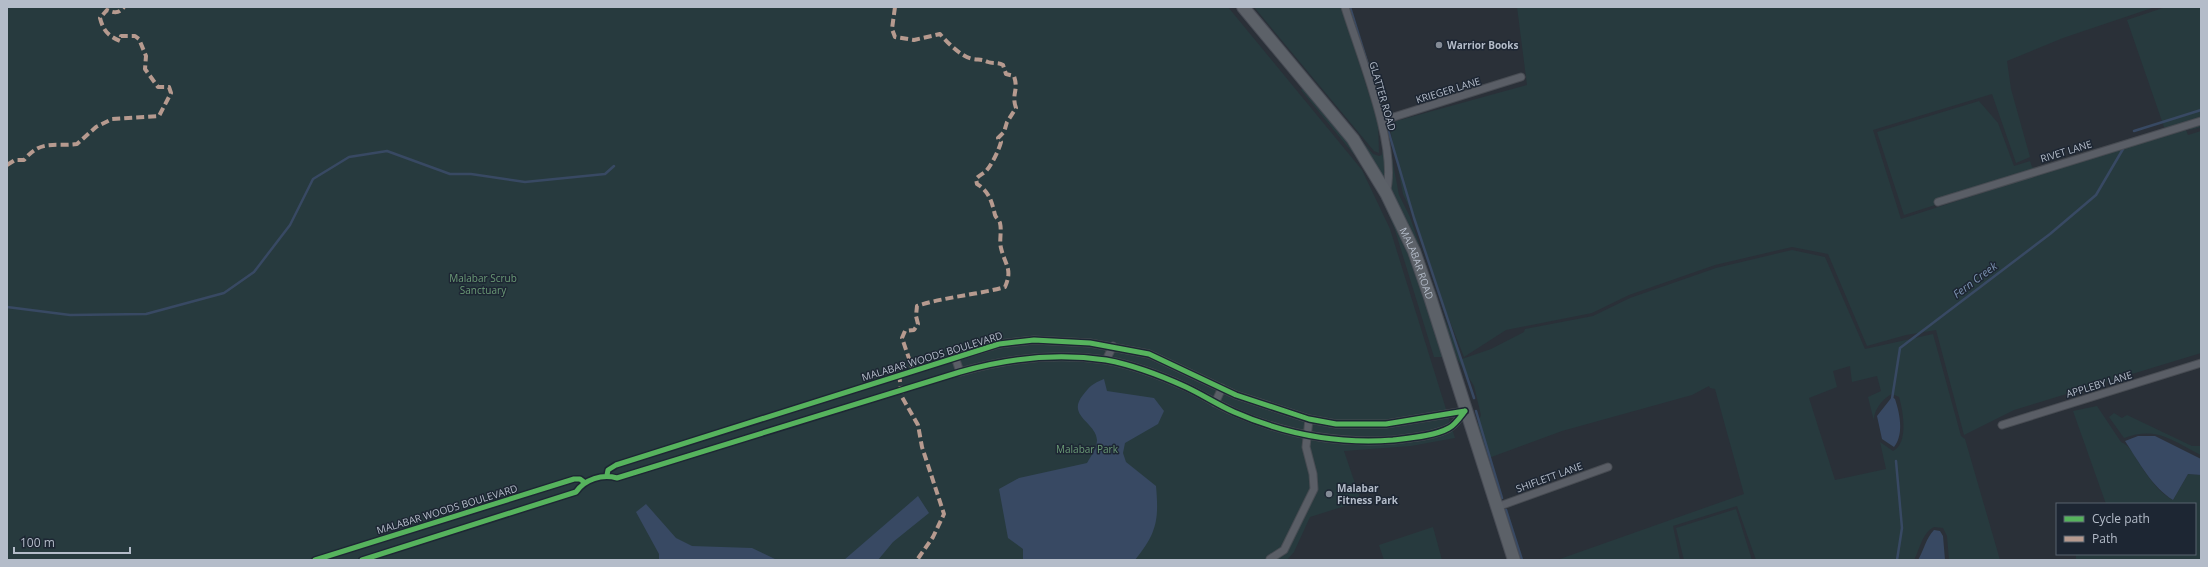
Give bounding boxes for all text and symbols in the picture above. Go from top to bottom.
place label: Warrior Books [1447,38,1518,52]
marker: Warrior Books [1434,40,1444,50]
street label: GLATTER ROAD [1366,60,1400,132]
street label: KRIEGER LANE [1414,74,1482,106]
street label: RIVET LANE [2039,137,2093,165]
street label: MALABAR ROAD [1397,225,1437,301]
water label: Fern Creek [1950,258,2000,301]
park label: Malabar Scrub Sanctuary [449,271,517,297]
street label: MALABAR WOODS BOULEVARD [860,328,1004,384]
street label: APPLEBY LANE [2064,367,2134,401]
park label: Malabar Park [1056,442,1119,456]
street label: SHIFLETT LANE [1514,458,1584,496]
street label: MALABAR WOODS BOULEVARD [375,481,519,537]
place label: Malabar Fitness Park [1337,481,1399,507]
marker: Malabar Fitness Park [1324,489,1334,499]
legend [2056,503,2196,555]
text: Cycle path [2092,510,2150,527]
scale bar [14,529,130,555]
text: Path [2092,530,2118,547]
text: 100 m [20,534,55,551]

